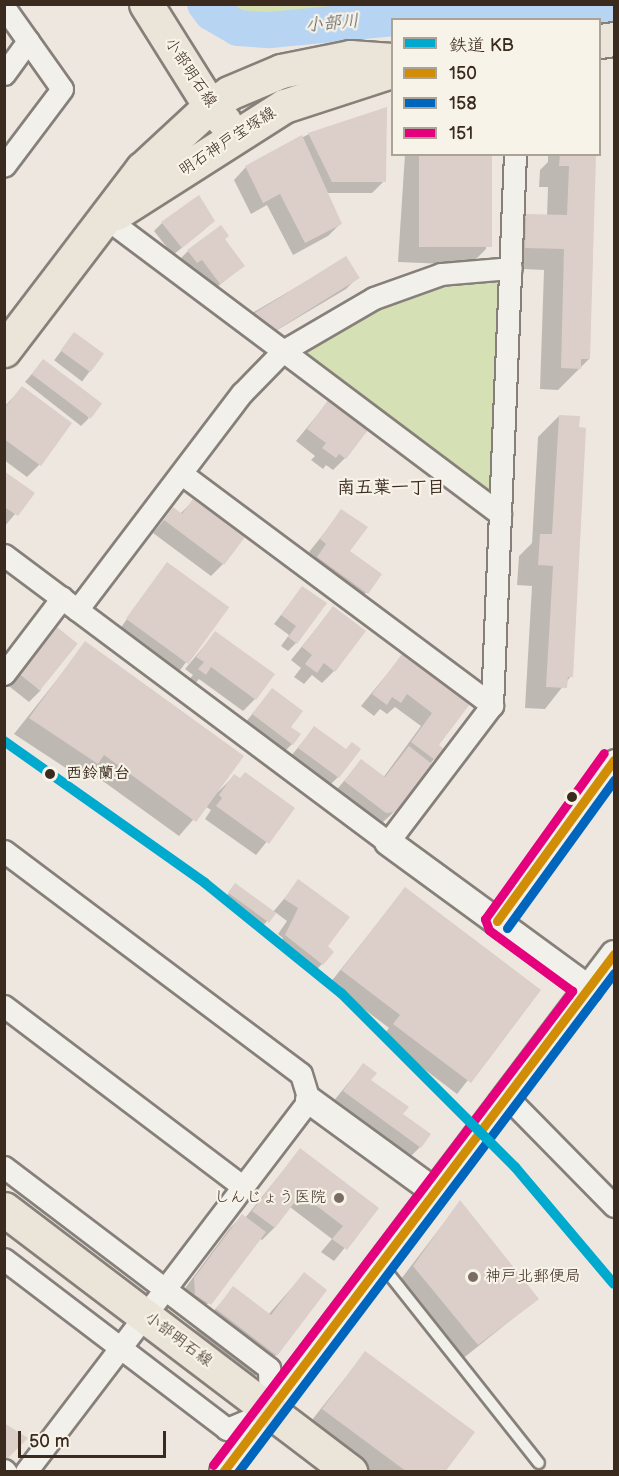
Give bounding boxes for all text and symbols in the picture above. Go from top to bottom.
water label: 小部川 [304,11,360,37]
legend [391,18,601,156]
street label: 小部明石線 [160,34,220,112]
text: 鉄道 KB [449,35,514,56]
text: 150 [449,63,477,84]
text: 158 [449,93,477,114]
street label: 明石神戸宝塚線 [176,103,280,181]
text: 151 [449,123,473,144]
district label: 南五葉一丁目 [337,477,445,499]
marker: 西鈴蘭台 [39,763,61,785]
place label: 西鈴蘭台 [66,764,130,784]
unlabelled marker [566,791,578,803]
place label: しんじょう医院 [214,1188,326,1208]
marker: しんじょう医院 [330,1189,348,1207]
place label: 神戸北郵便局 [485,1267,581,1287]
marker: 神戸北郵便局 [466,1270,480,1284]
street label: 小部明石線 [140,1308,216,1372]
scale bar [21,1419,170,1457]
text: 50 m [29,1431,70,1452]

